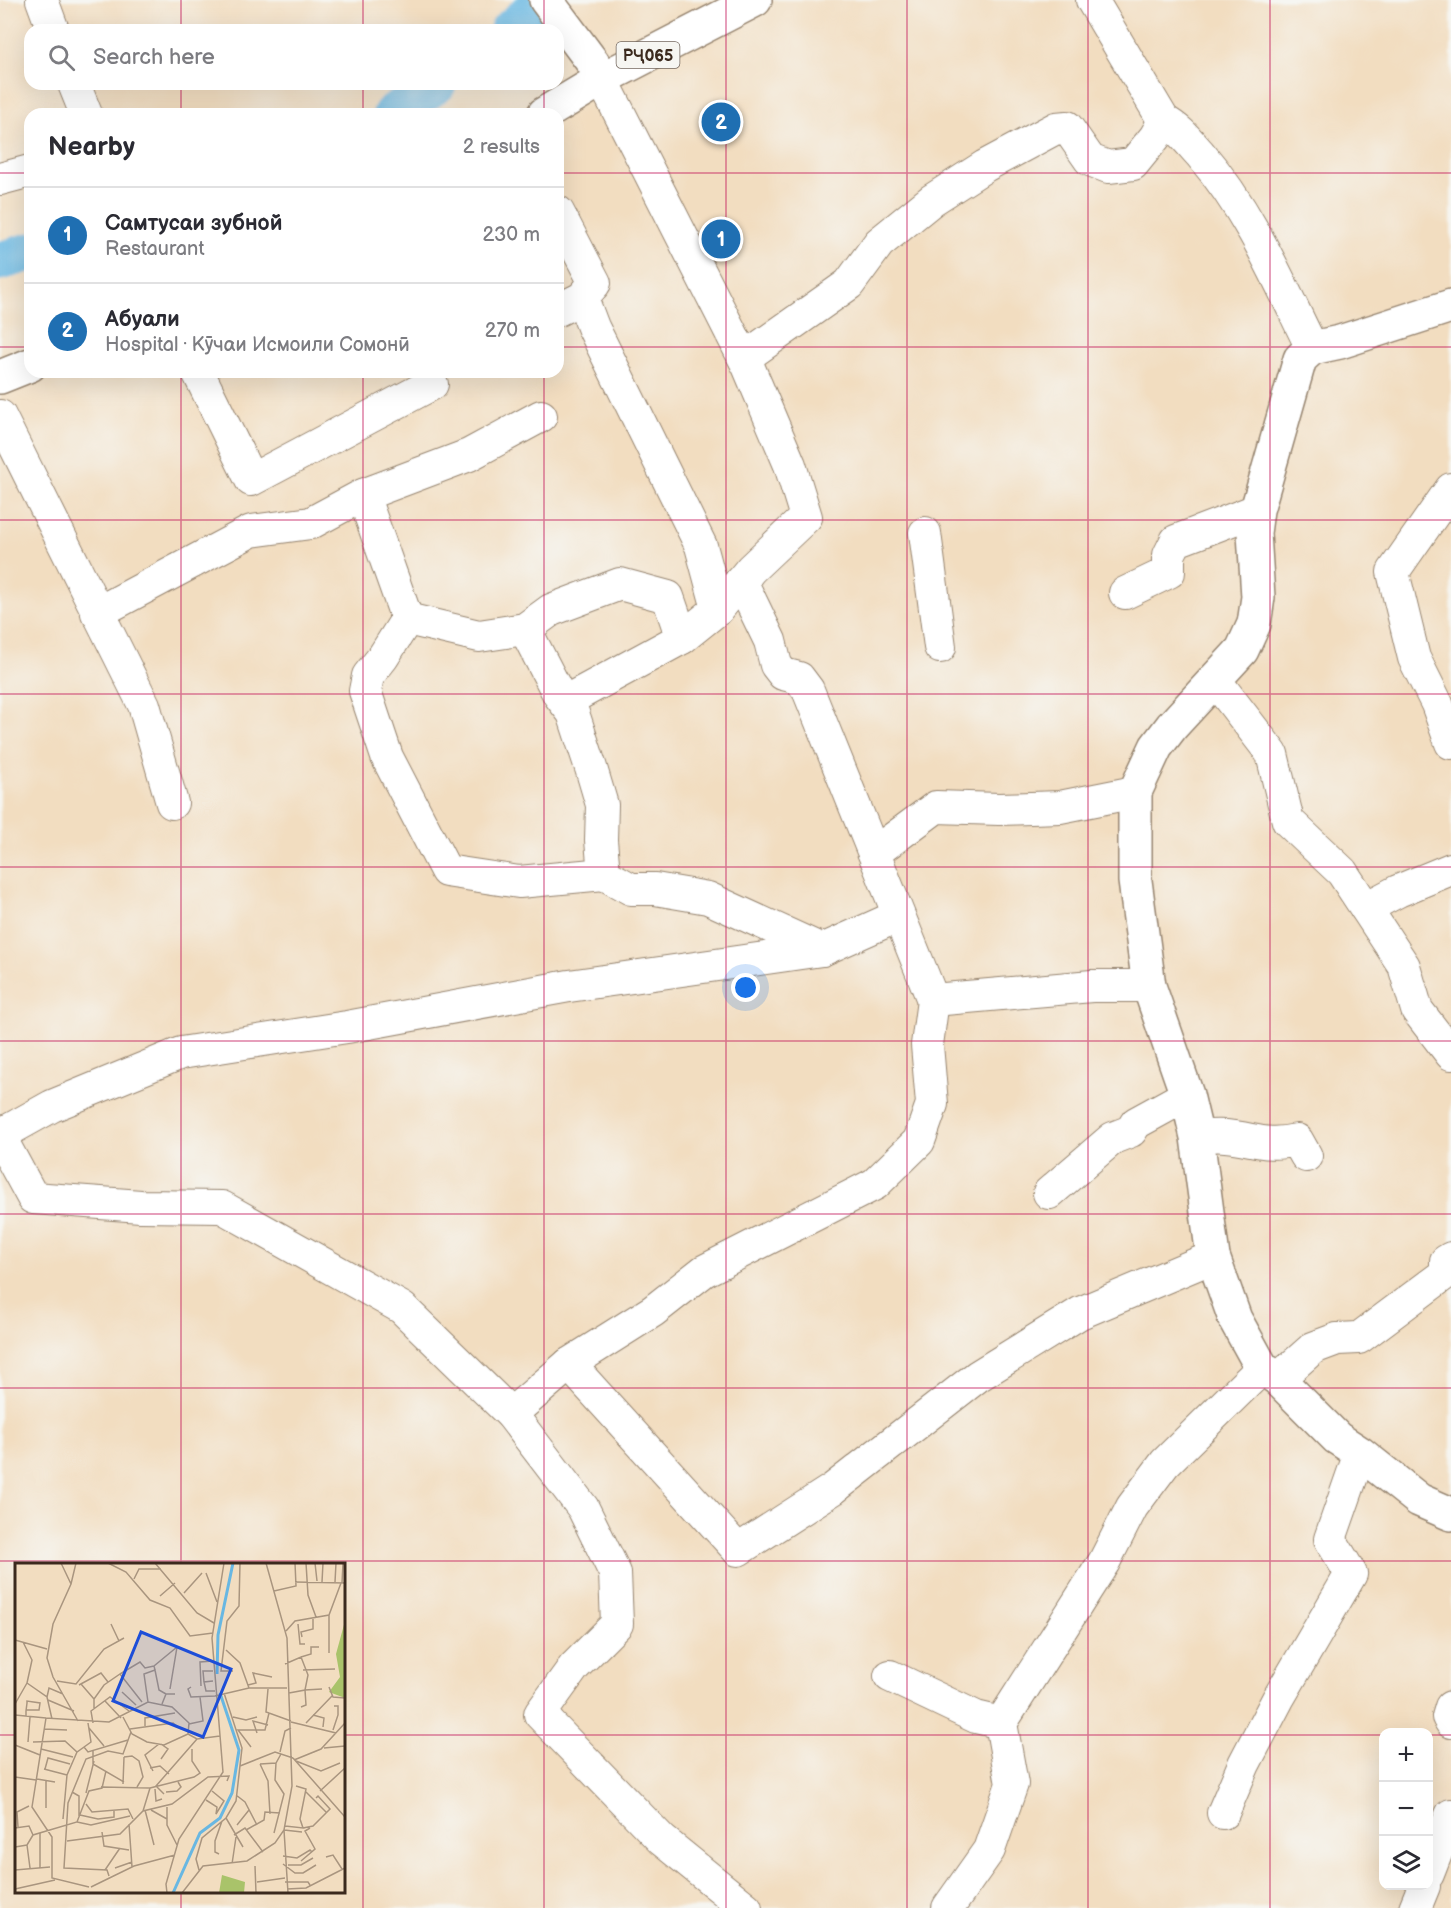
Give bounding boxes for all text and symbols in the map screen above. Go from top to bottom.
search box [24,24,564,90]
icon: search [45,41,78,74]
road number: РҶ065 [616,42,680,68]
text: Search here [93,44,215,71]
pin: 2 [702,100,740,144]
text: Nearby [48,132,135,163]
text: 2 results [463,135,540,159]
text: Самтусаи зубной [105,210,282,237]
pin: 1 [702,216,740,262]
text: 1 [63,223,72,247]
text: 230 m [483,223,540,247]
text: Restaurant [105,237,205,261]
text: Абуали [105,306,180,333]
text: 2 [62,319,73,343]
text: 270 m [485,319,540,343]
text: Hospital · Кӯчаи Исмоили Сомонӣ [105,333,410,357]
your location [731,973,760,1002]
inset map [15,1563,345,1893]
map controls [1379,1728,1433,1890]
button: + [1379,1728,1433,1782]
button: − [1379,1782,1433,1836]
button: layers [1379,1836,1433,1890]

